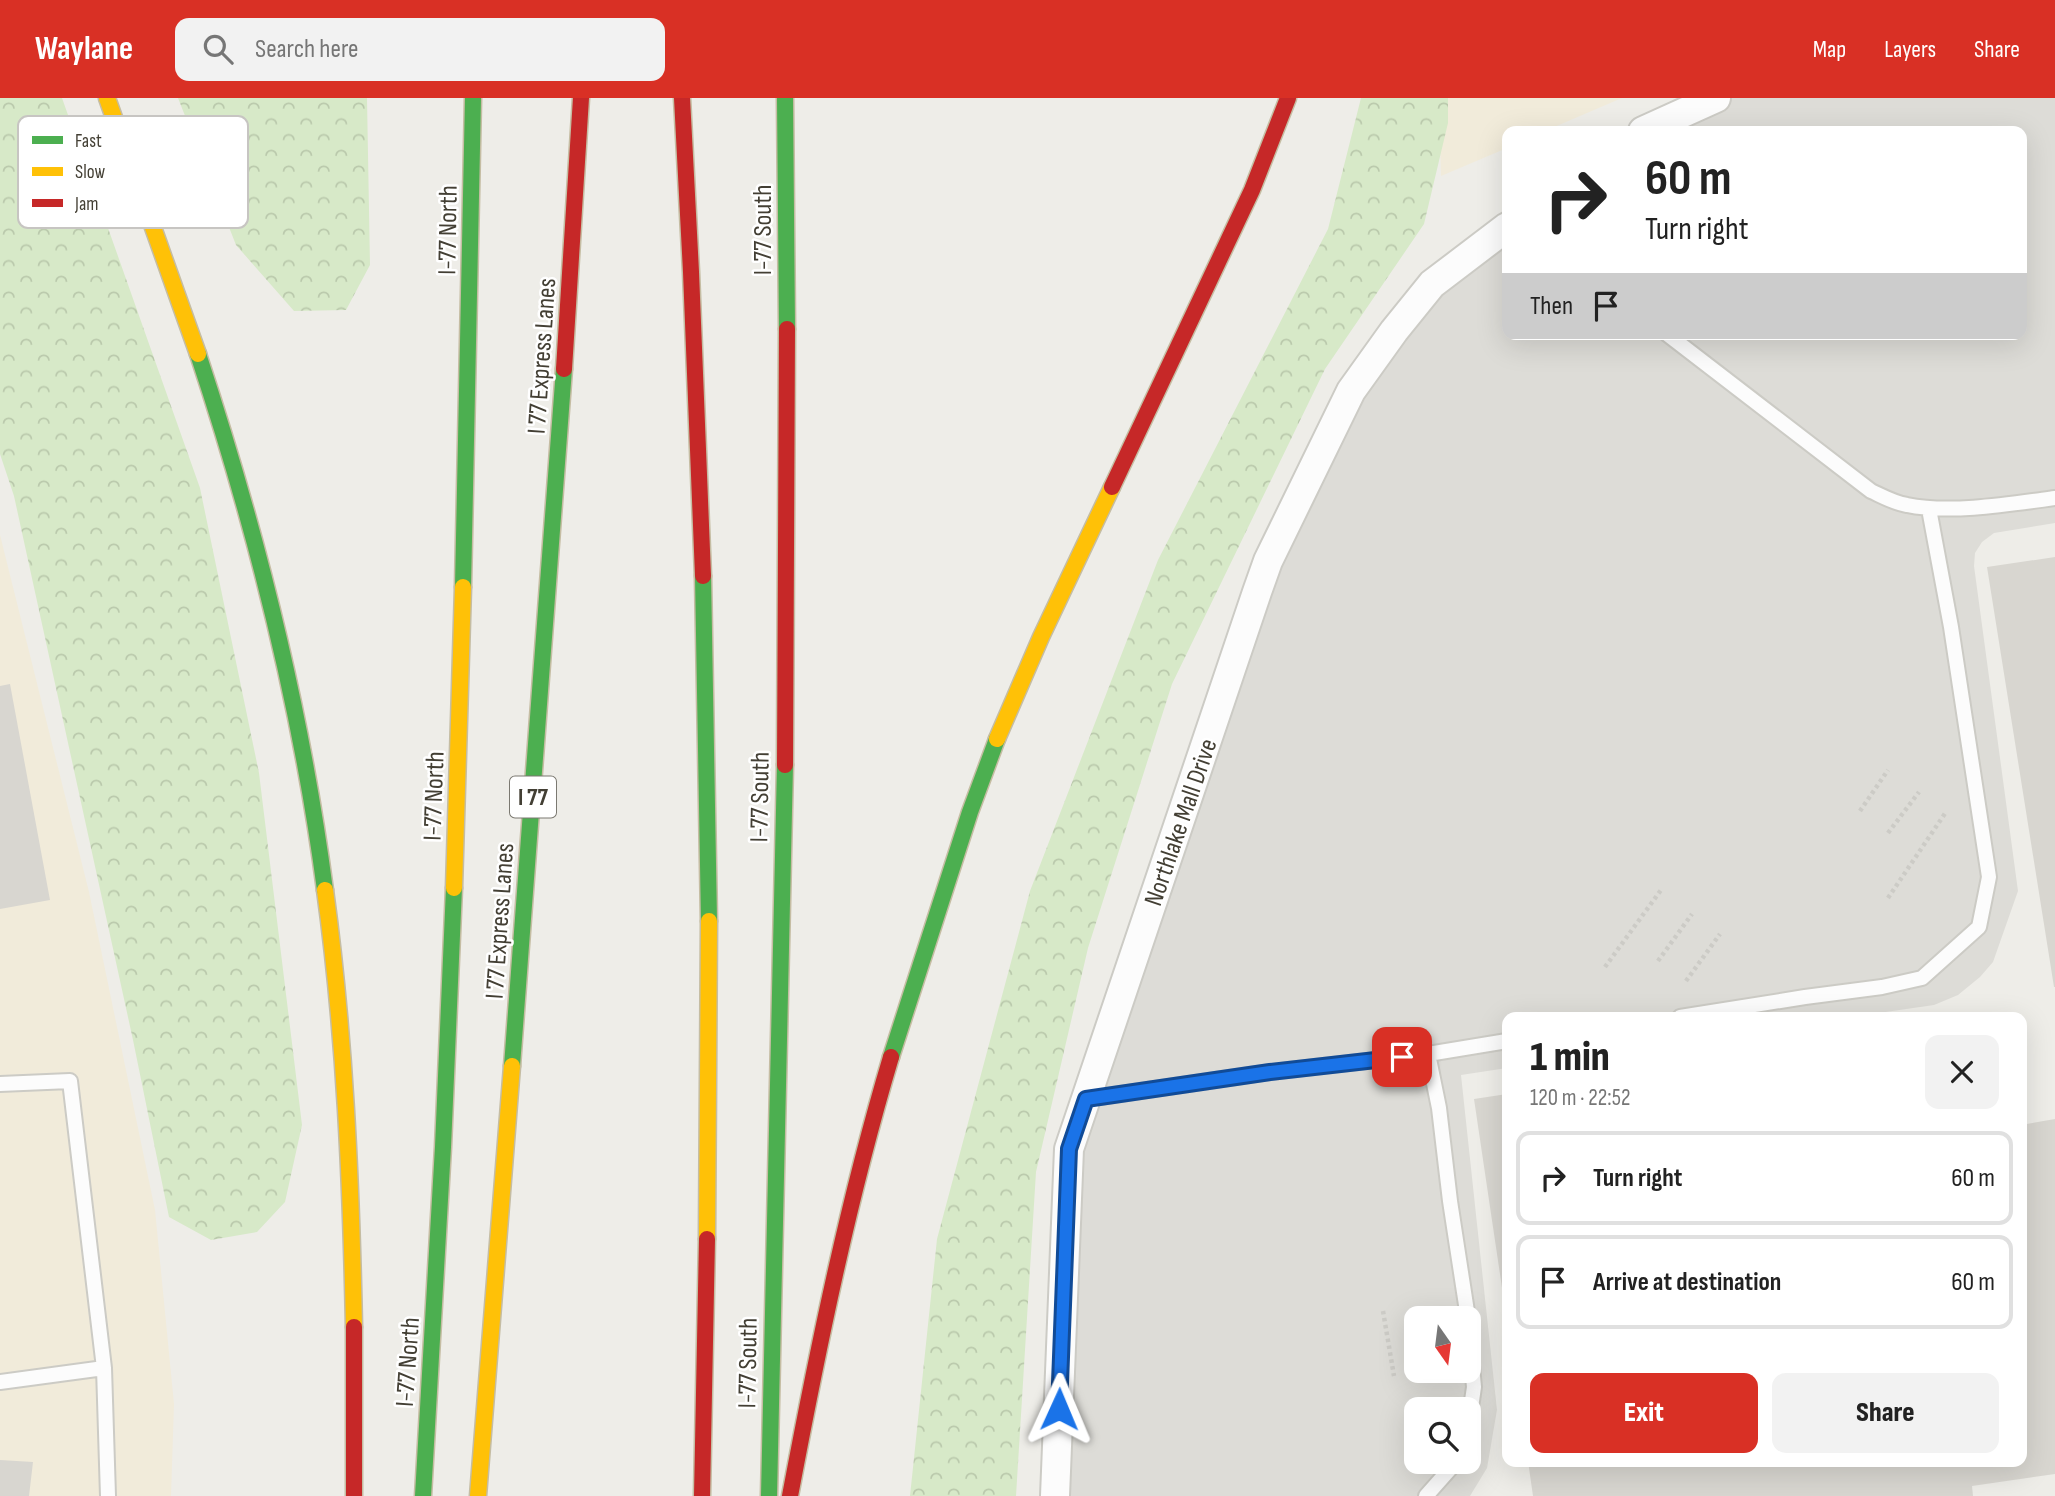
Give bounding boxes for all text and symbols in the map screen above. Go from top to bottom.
search box [175,18,665,81]
text: Waylane [35,29,133,69]
icon: search [199,30,237,68]
text: Search here [255,34,358,65]
text: Map [1813,35,1846,64]
text: Layers [1884,35,1936,64]
text: Share [1974,35,2020,64]
legend [18,116,248,228]
text: Fast [75,130,102,153]
text: 60 m [1645,150,1732,209]
icon: right [1530,154,1621,245]
text: Slow [75,161,105,184]
street label: I-77 North [432,185,465,275]
street label: I-77 South [748,185,779,275]
text: Jam [74,193,98,216]
text: Turn right [1645,210,1749,249]
street label: I 77 Express Lanes [522,277,563,435]
icon: arrive [1587,287,1625,325]
text: Then [1530,291,1573,322]
street label: Northlake Mall Drive [1138,735,1224,910]
street label: I-77 North [417,751,452,841]
street label: I-77 South [744,751,777,843]
road number: I 77 [510,776,556,818]
street label: I 77 Express Lanes [480,842,521,1000]
pin [1372,1027,1432,1087]
text: 1 min [1530,1032,1610,1083]
button: close [1925,1035,1999,1109]
icon: arrive [1383,1038,1421,1076]
text: 120 m · 22:52 [1530,1084,1630,1112]
icon: right [1534,1159,1572,1197]
text: Turn right [1593,1163,1682,1194]
text: 60 m [1951,1163,1995,1194]
icon: arrive [1534,1263,1572,1301]
text: Arrive at destination [1593,1267,1781,1298]
text: 60 m [1951,1267,1995,1298]
north arrow [1404,1306,1480,1382]
map controls [1404,1306,1481,1474]
street label: I-77 North [390,1316,427,1408]
street label: I-77 South [732,1317,765,1409]
position arrow [1022,1372,1096,1446]
button: Exit [1530,1373,1758,1453]
button: Share [1772,1373,1999,1453]
button: search [1404,1397,1481,1474]

